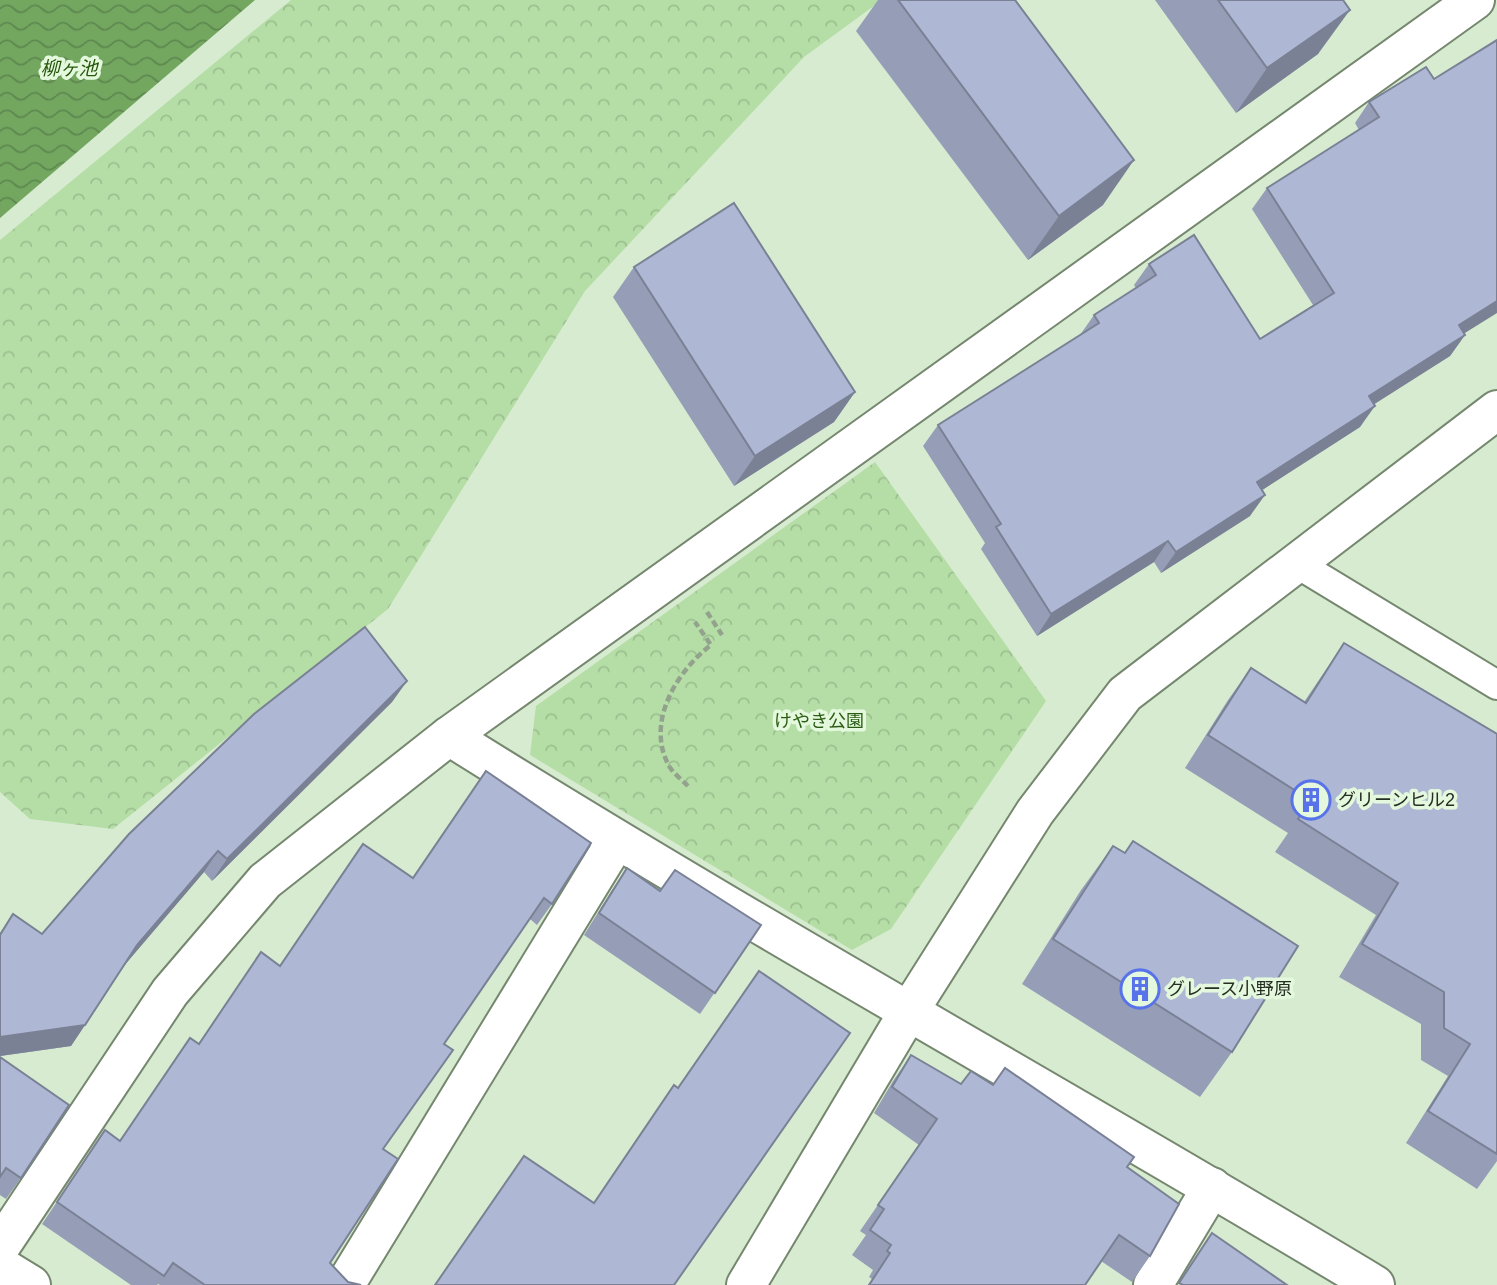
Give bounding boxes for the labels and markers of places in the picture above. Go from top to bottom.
building icon: グリーンヒル2 [1290,779,1332,821]
place label: グリーンヒル2 [1338,790,1455,810]
building icon: グレース小野原 [1119,968,1161,1010]
place label: グレース小野原 [1167,979,1292,999]

